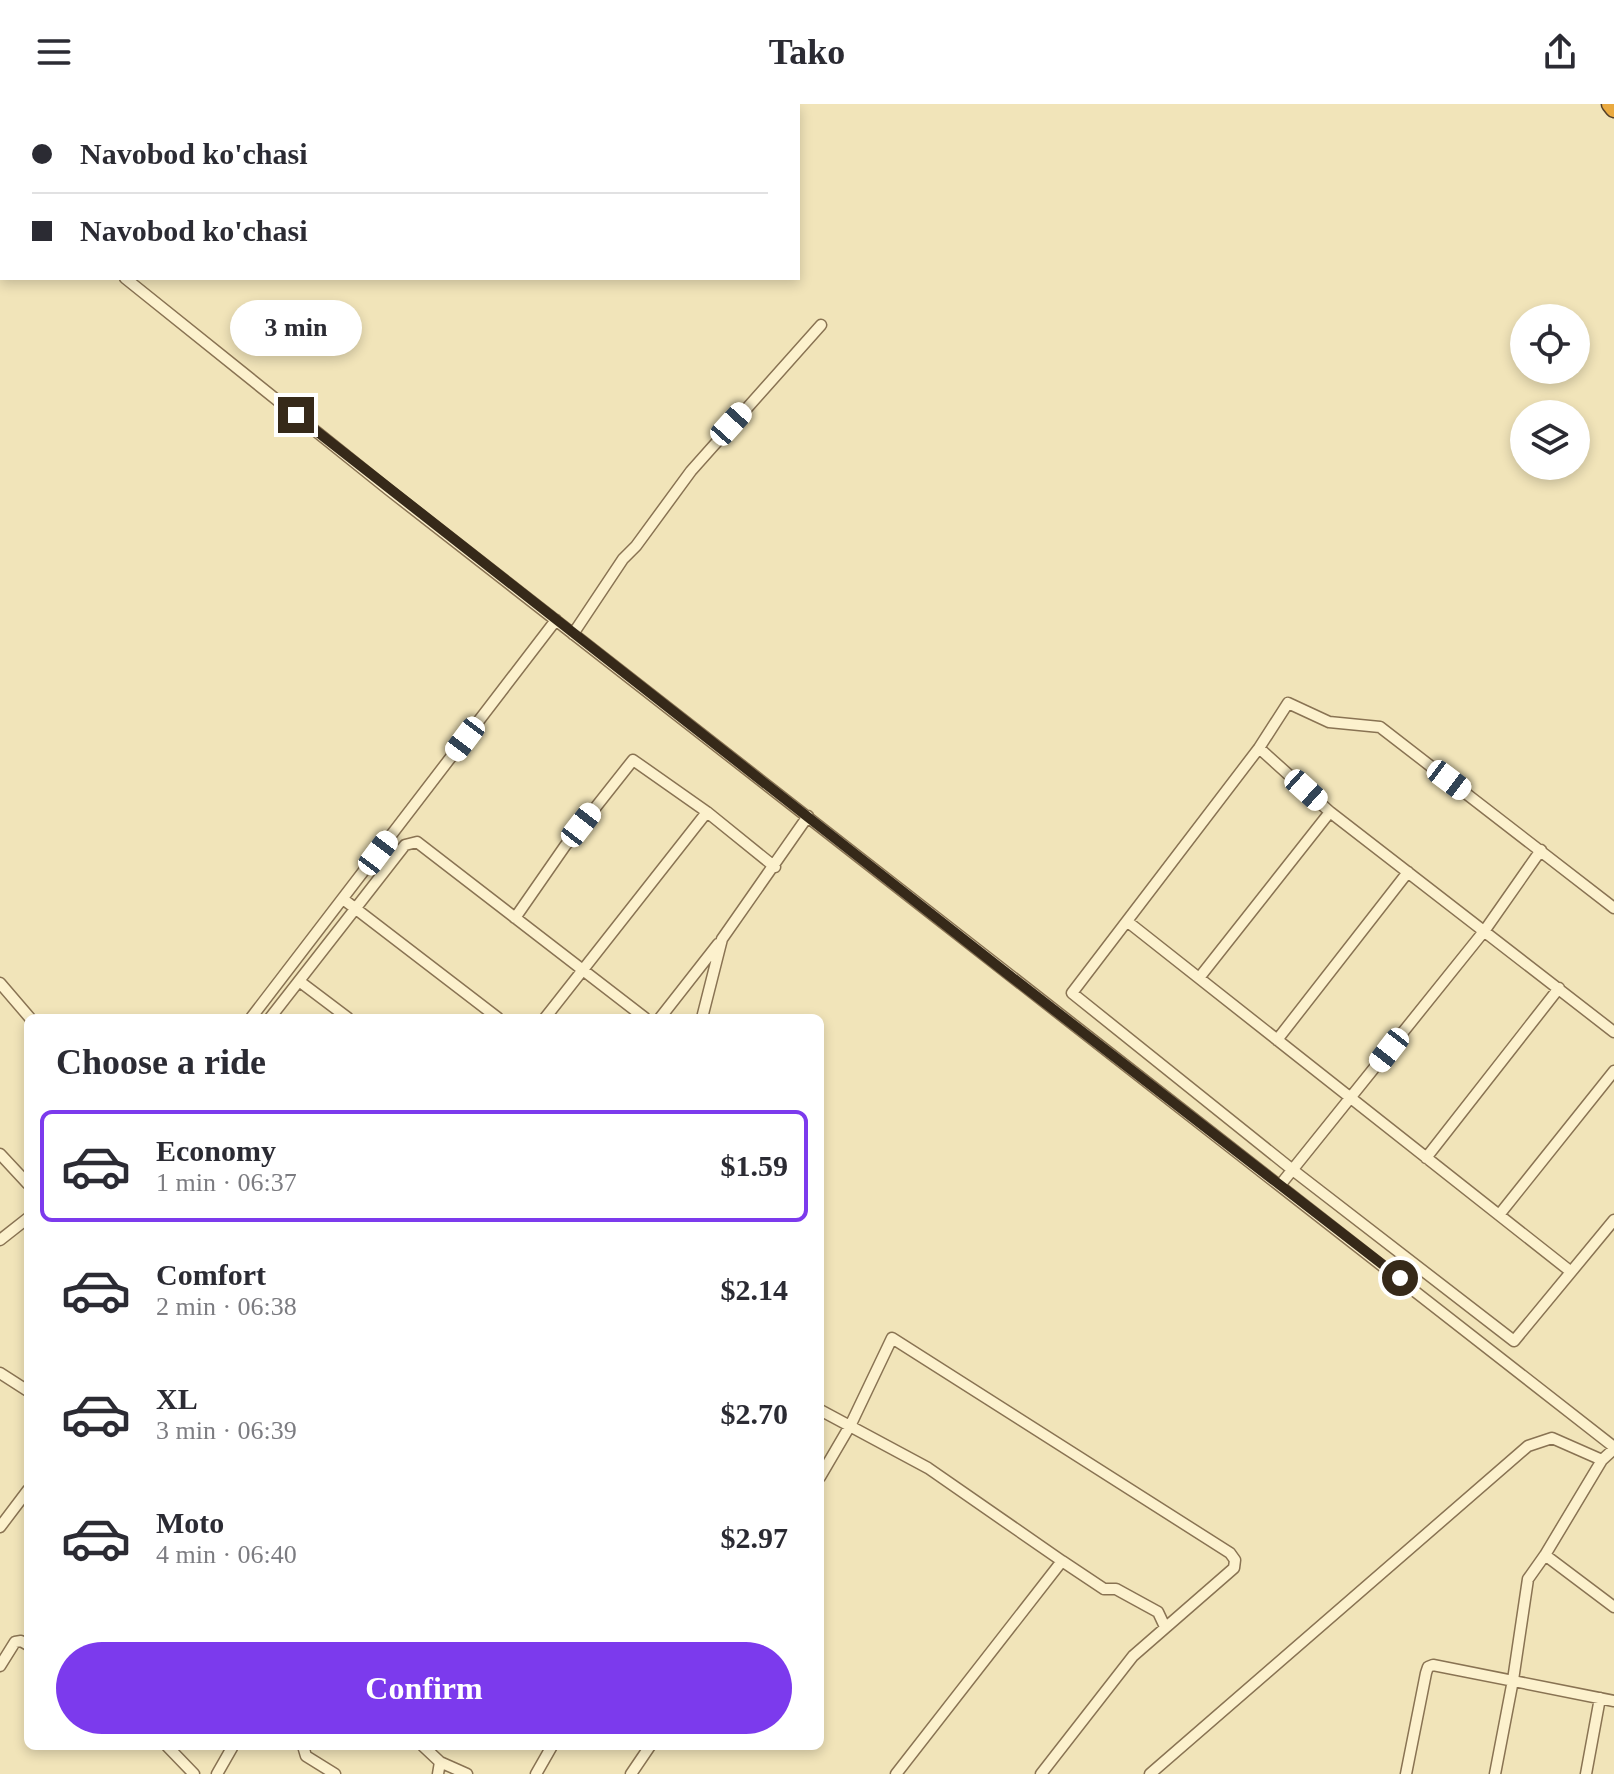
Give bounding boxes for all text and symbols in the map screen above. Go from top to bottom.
icon: menu [32,30,76,74]
icon: share [1538,30,1582,74]
text: Tako [769,32,845,72]
text: Navobod ko'chasi [80,137,308,170]
text: Navobod ko'chasi [80,214,308,247]
callout: 3 min [230,299,362,355]
map controls [1510,304,1590,480]
button: locate [1510,304,1590,384]
text: 3 min [265,313,327,342]
route end [278,397,314,433]
car [706,398,756,450]
button: layers [1510,400,1590,480]
car [441,713,489,765]
car [1423,756,1475,804]
car [1280,765,1332,815]
car [557,799,605,851]
car [354,827,402,879]
car [1365,1024,1413,1076]
text: Choose a ride [56,1042,266,1082]
icon: car [60,1130,132,1202]
text: Economy [156,1134,276,1167]
text: $1.59 [721,1149,788,1182]
text: 1 min · 06:37 [156,1168,297,1197]
icon: car [60,1254,132,1326]
text: Comfort [156,1258,266,1291]
route start [1382,1260,1418,1296]
text: $2.14 [721,1273,788,1306]
text: 2 min · 06:38 [156,1292,297,1321]
icon: car [60,1378,132,1450]
text: XL [156,1382,198,1415]
text: $2.70 [721,1397,788,1430]
text: 3 min · 06:39 [156,1416,297,1445]
icon: car [60,1502,132,1574]
text: Moto [156,1506,224,1539]
text: $2.97 [721,1521,788,1554]
text: 4 min · 06:40 [156,1540,297,1569]
button: Confirm [56,1642,792,1734]

